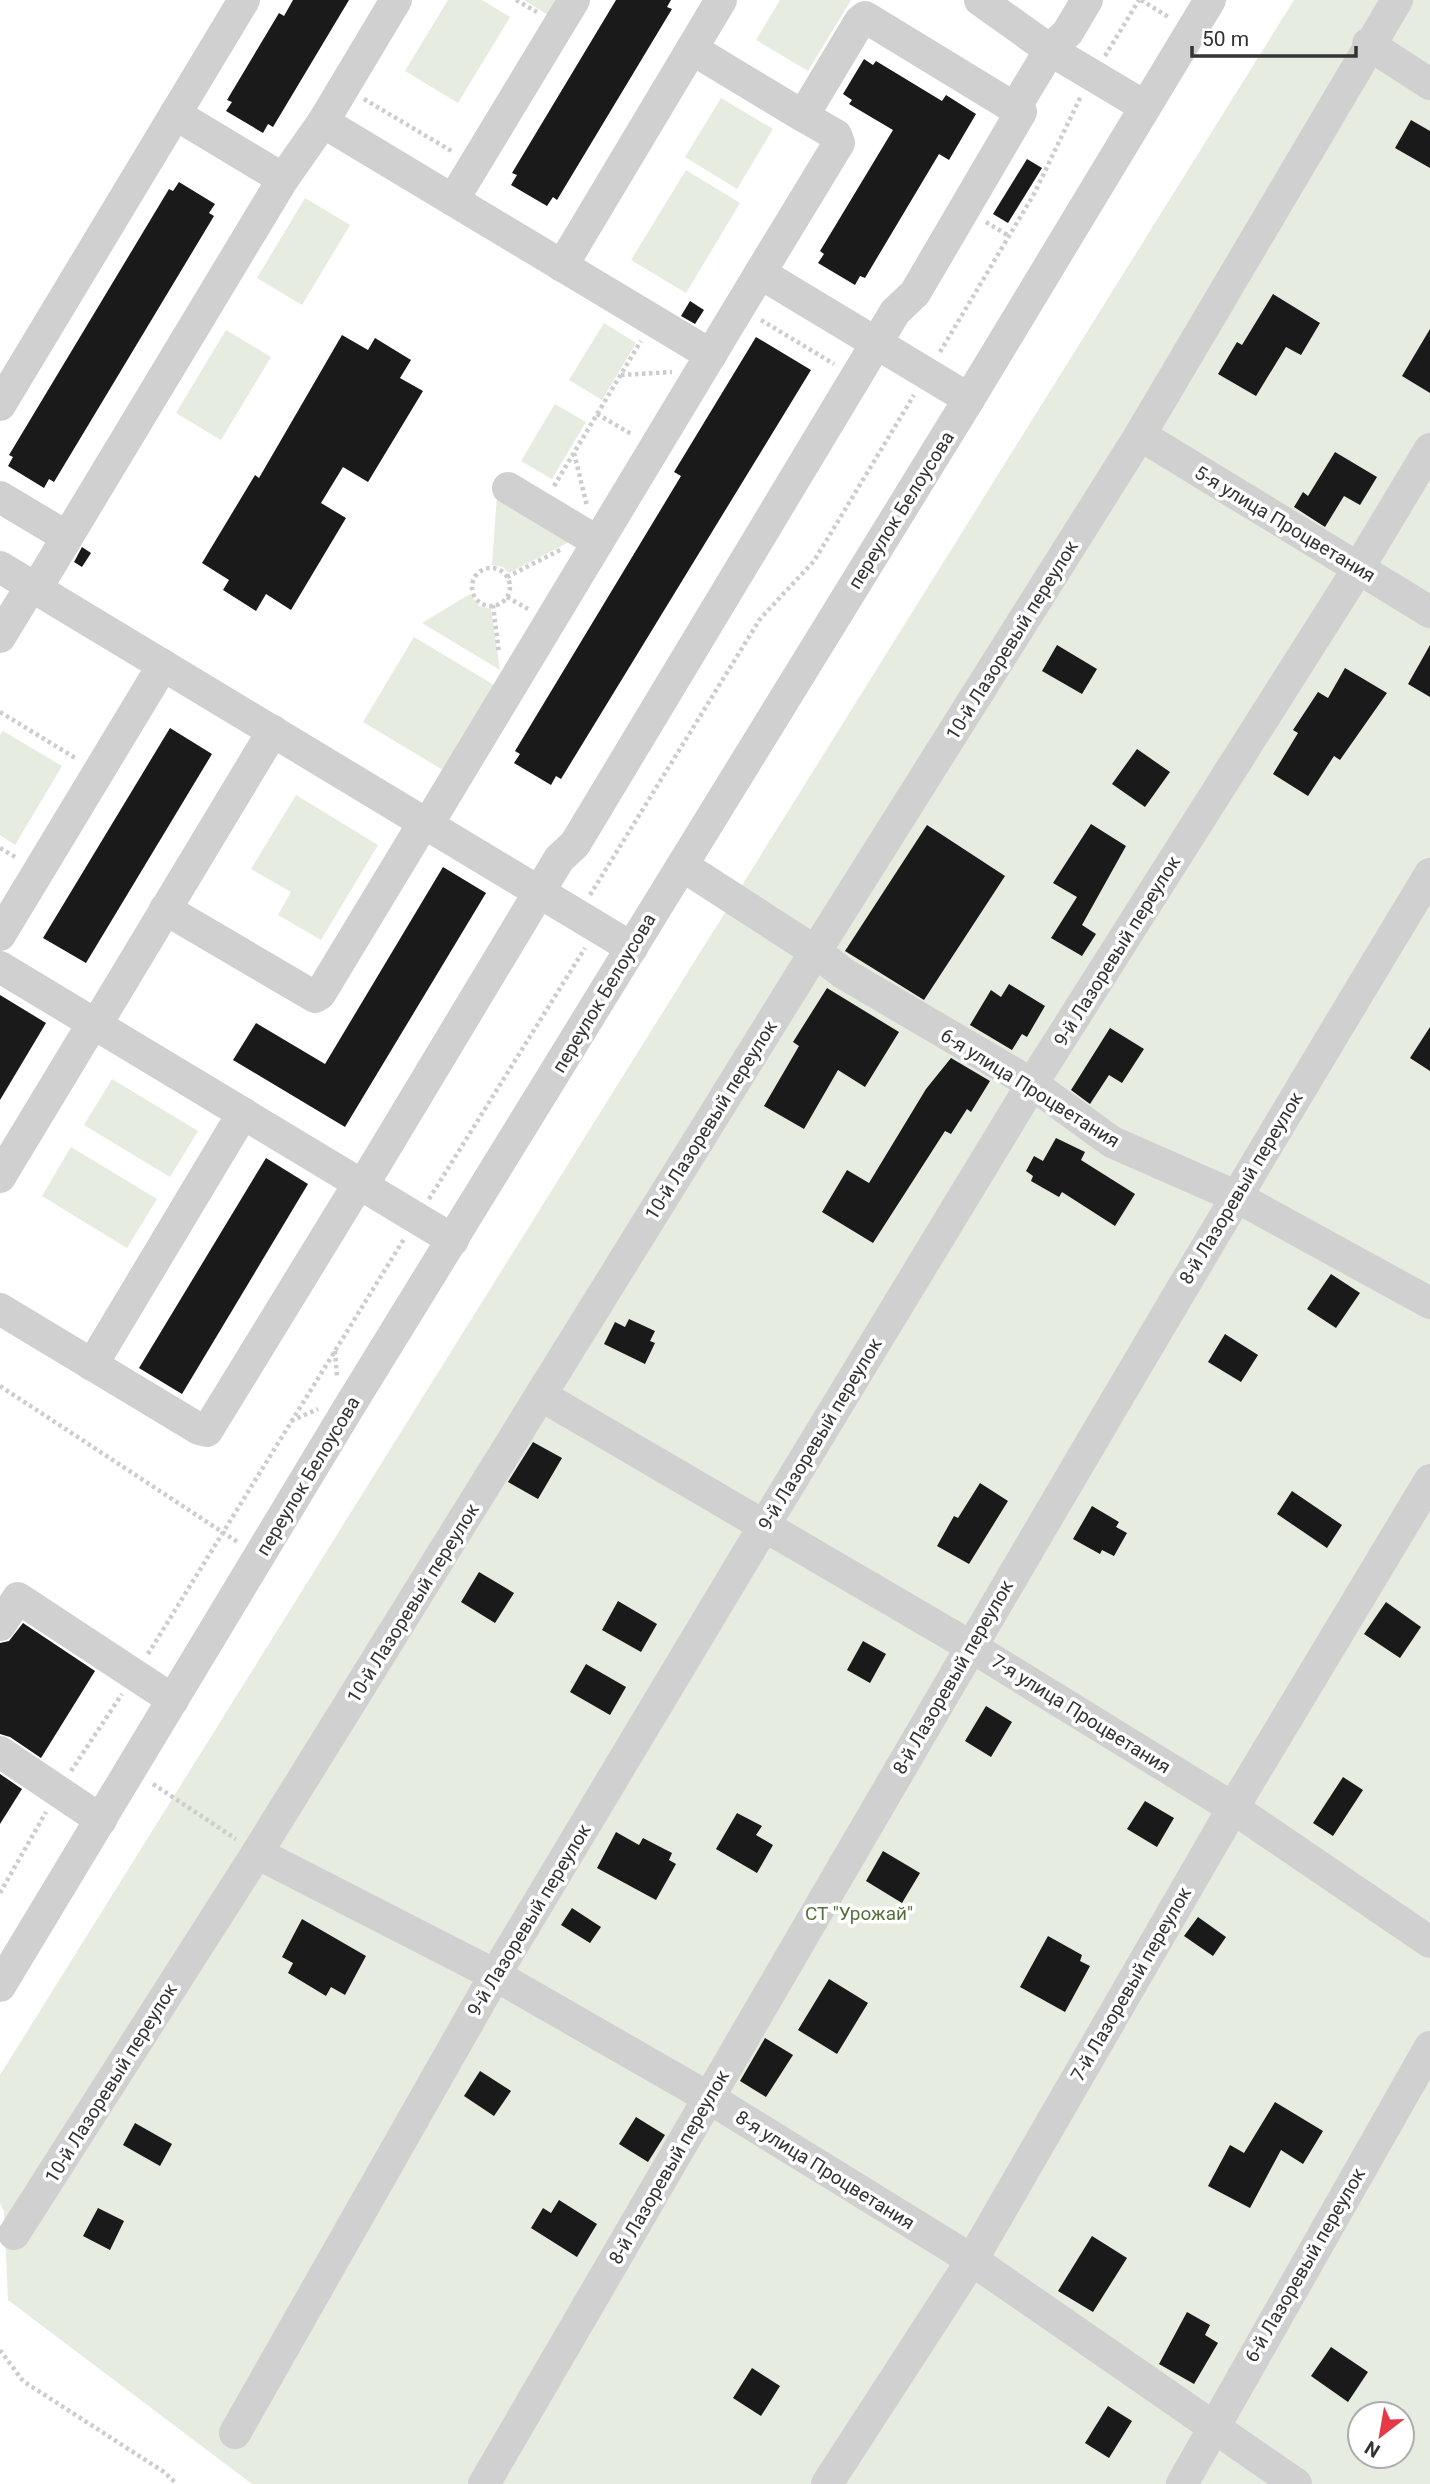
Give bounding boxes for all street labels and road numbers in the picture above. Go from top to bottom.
street label: переулок Белоусова [843,427,959,593]
street label: 5-я улица Процветания [1190,461,1380,587]
street label: 10-й Лазоревый переулок [941,535,1083,744]
street label: 9-й Лазоревый переулок [1049,851,1186,1050]
street label: переулок Белоусова [547,909,661,1077]
street label: 10-й Лазоревый переулок [640,1015,782,1224]
street label: 6-я улица Процветания [936,1023,1124,1153]
street label: 8-й Лазоревый переулок [1174,1087,1308,1288]
street label: 9-й Лазоревый переулок [753,1333,887,1534]
street label: переулок Белоусова [251,1392,365,1560]
street label: 10-й Лазоревый переулок [342,1498,484,1707]
street label: 8-й Лазоревый переулок [888,1575,1018,1778]
street label: 7-я улица Процветания [987,1649,1175,1779]
street label: 9-й Лазоревый переулок [462,1819,596,2020]
street label: 7-й Лазоревый переулок [1066,1882,1196,2085]
street label: 10-й Лазоревый переулок [40,1978,182,2187]
street label: 8-й Лазоревый переулок [604,2065,734,2268]
street label: 8-я улица Процветания [731,2105,919,2235]
street label: 6-й Лазоревый переулок [1240,2163,1370,2366]

